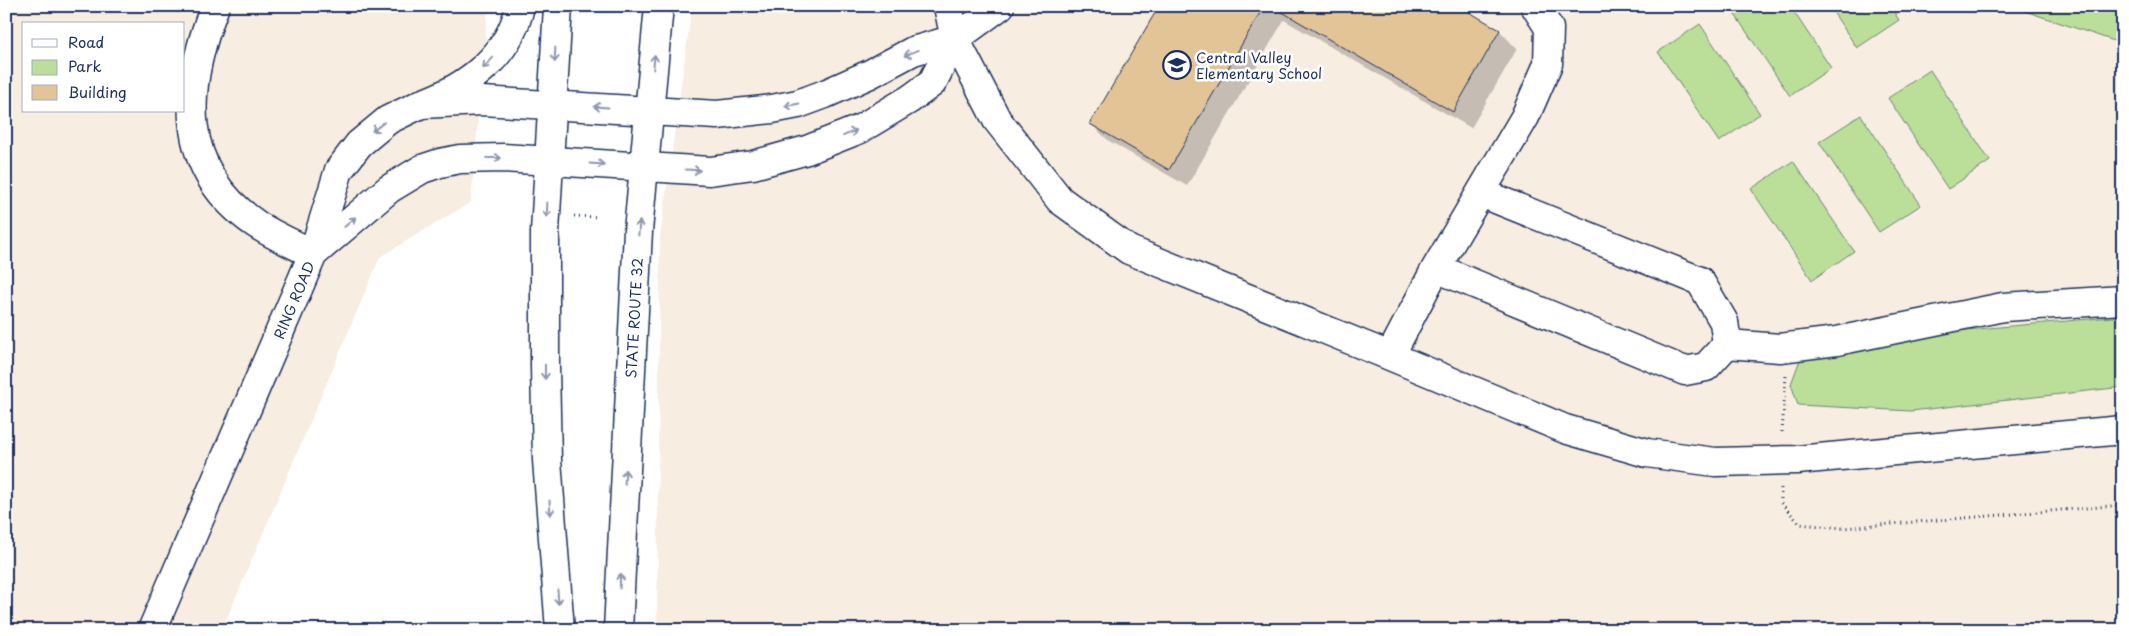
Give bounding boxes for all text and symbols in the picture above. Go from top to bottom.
legend [22,22,185,112]
text: Road [68,30,104,53]
one-way arrow [551,47,560,63]
place label: Central Valley Elementary School [1196,47,1322,84]
one-way arrow [904,48,919,58]
school or university icon: Central Valley Elementary School [1162,50,1192,80]
text: Park [68,54,102,77]
one-way arrow [649,54,659,70]
one-way arrow [482,57,494,70]
text: Building [68,80,127,103]
one-way arrow [785,101,801,110]
one-way arrow [593,102,609,112]
one-way arrow [371,122,385,132]
one-way arrow [842,128,857,138]
one-way arrow [485,153,501,163]
one-way arrow [588,160,604,169]
one-way arrow [685,166,701,175]
one-way arrow [542,201,551,217]
one-way arrow [344,217,357,228]
one-way arrow [634,220,644,236]
street label: STATE ROUTE 32 [620,257,648,379]
street label: RING ROAD [268,258,320,342]
one-way arrow [540,364,550,380]
one-way arrow [621,470,630,486]
one-way arrow [545,500,555,516]
one-way arrow [616,573,625,589]
one-way arrow [553,589,562,605]

